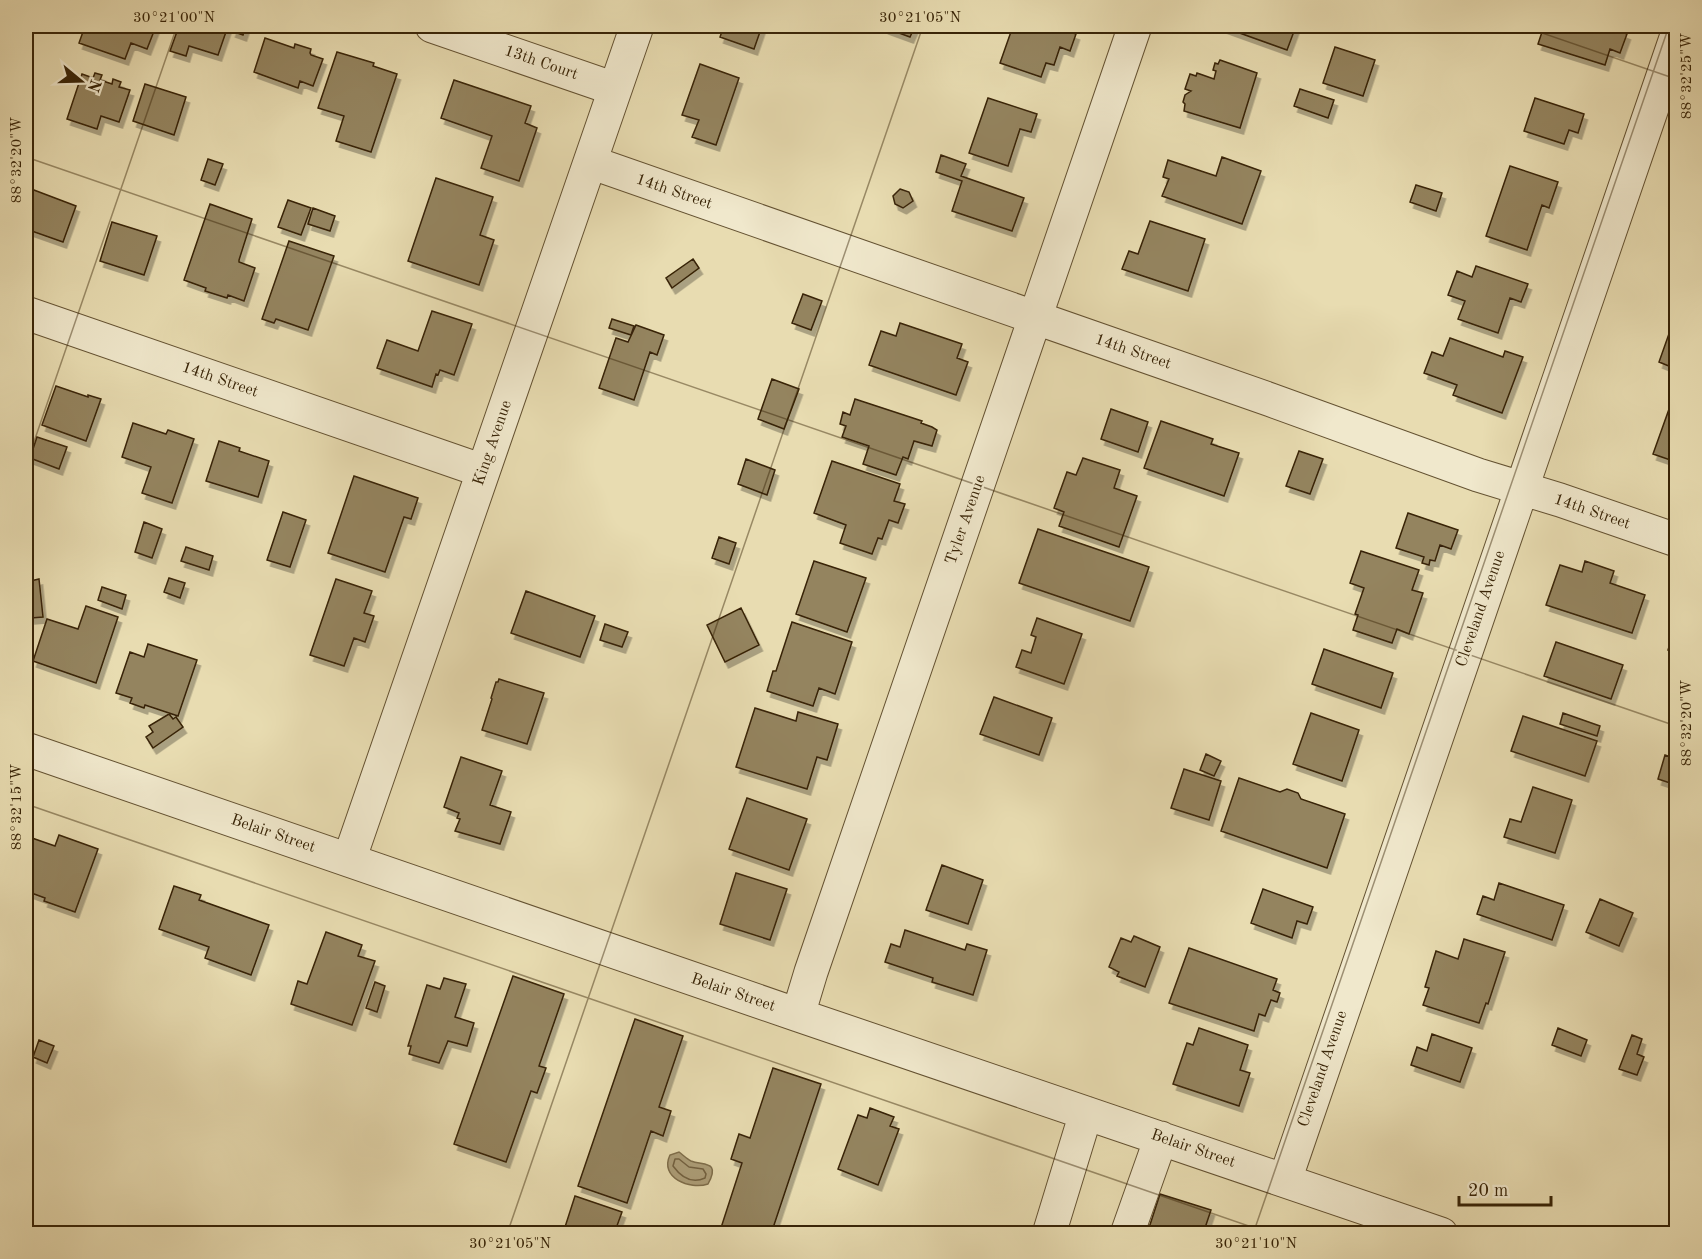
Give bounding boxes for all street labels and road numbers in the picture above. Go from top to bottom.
street label: 13th Court [502,43,580,83]
street label: 14th Street [634,171,715,213]
street label: 14th Street [1093,331,1174,373]
street label: 14th Street [180,359,261,401]
street label: King Avenue [471,398,515,488]
street label: Tyler Avenue [943,473,989,567]
street label: 14th Street [1552,491,1633,533]
street label: Cleveland Avenue [1454,549,1508,669]
street label: Belair Street [229,812,318,856]
street label: Belair Street [689,971,778,1015]
street label: Cleveland Avenue [1296,1009,1350,1129]
street label: Belair Street [1149,1127,1238,1171]

